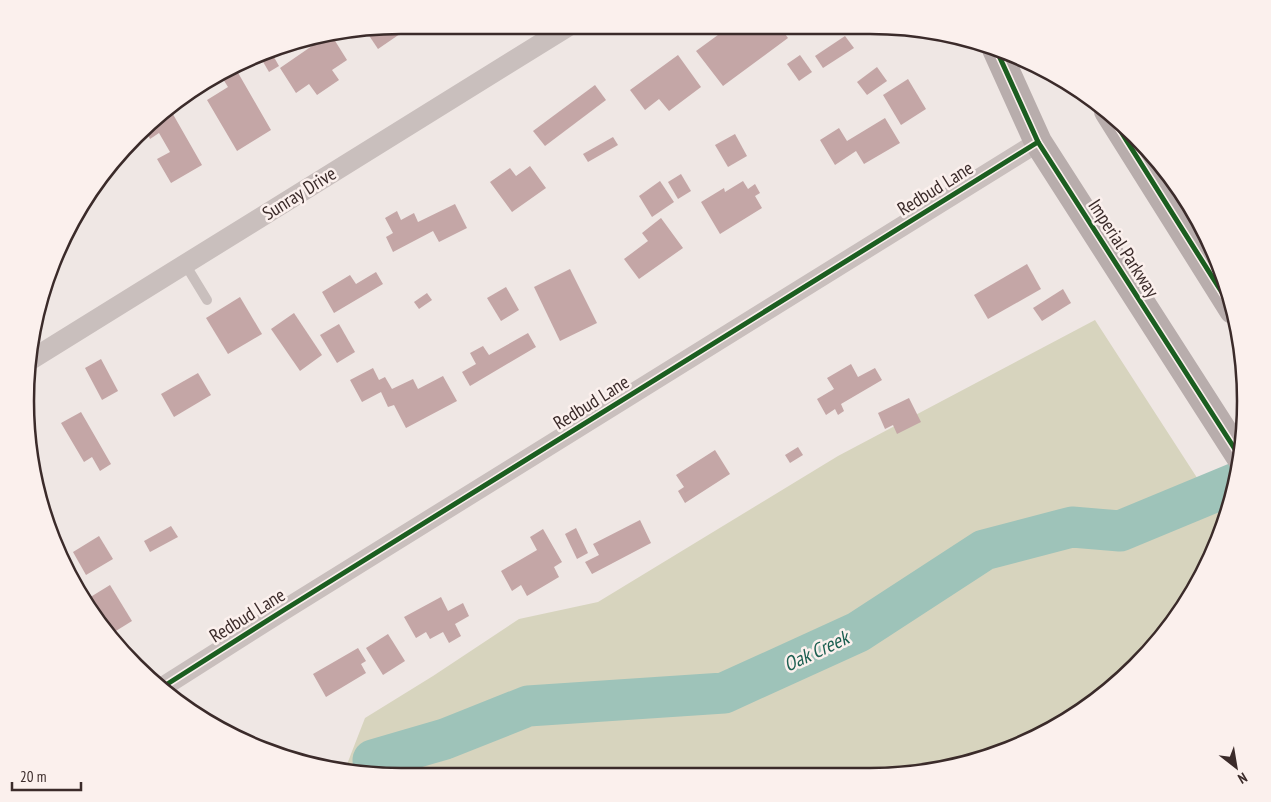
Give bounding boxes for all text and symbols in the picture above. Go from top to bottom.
street label: Redbud Lane [893,155,977,221]
street label: Sunray Drive [258,161,341,225]
street label: Imperial Parkway [1083,194,1165,302]
street label: Redbud Lane [549,369,633,435]
street label: Redbud Lane [205,582,289,648]
water label: Oak Creek [779,624,855,677]
north arrow [1211,742,1261,792]
scale bar [12,760,81,792]
text: 20 m [20,767,46,786]
text: N [1235,768,1251,788]

